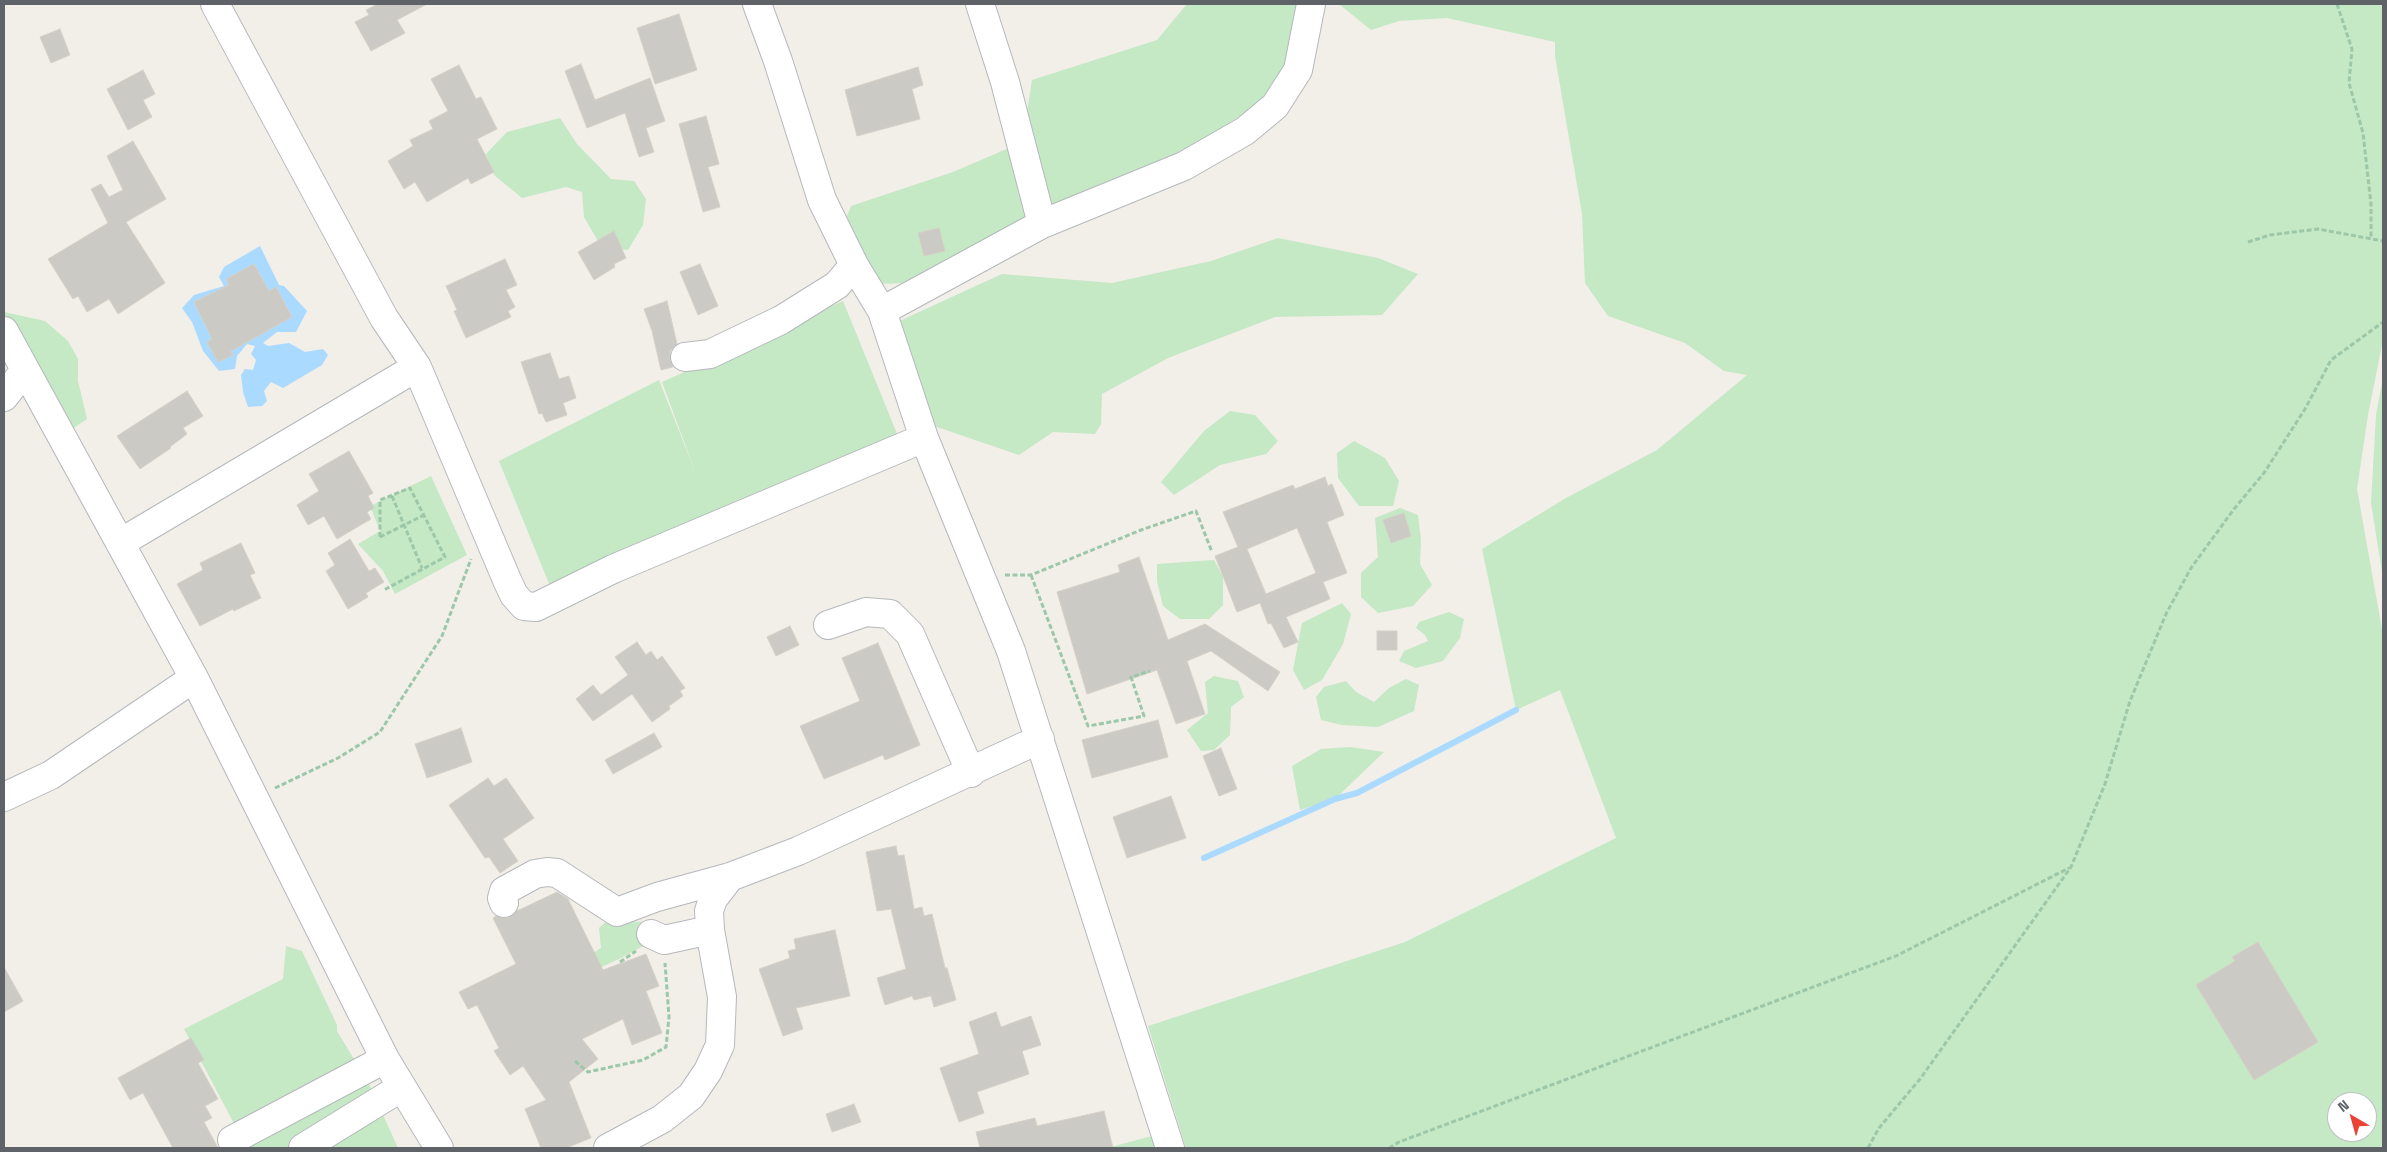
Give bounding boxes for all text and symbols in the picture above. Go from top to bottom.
north arrow [2327,1092,2377,1142]
text: N [2334,1096,2353,1116]

